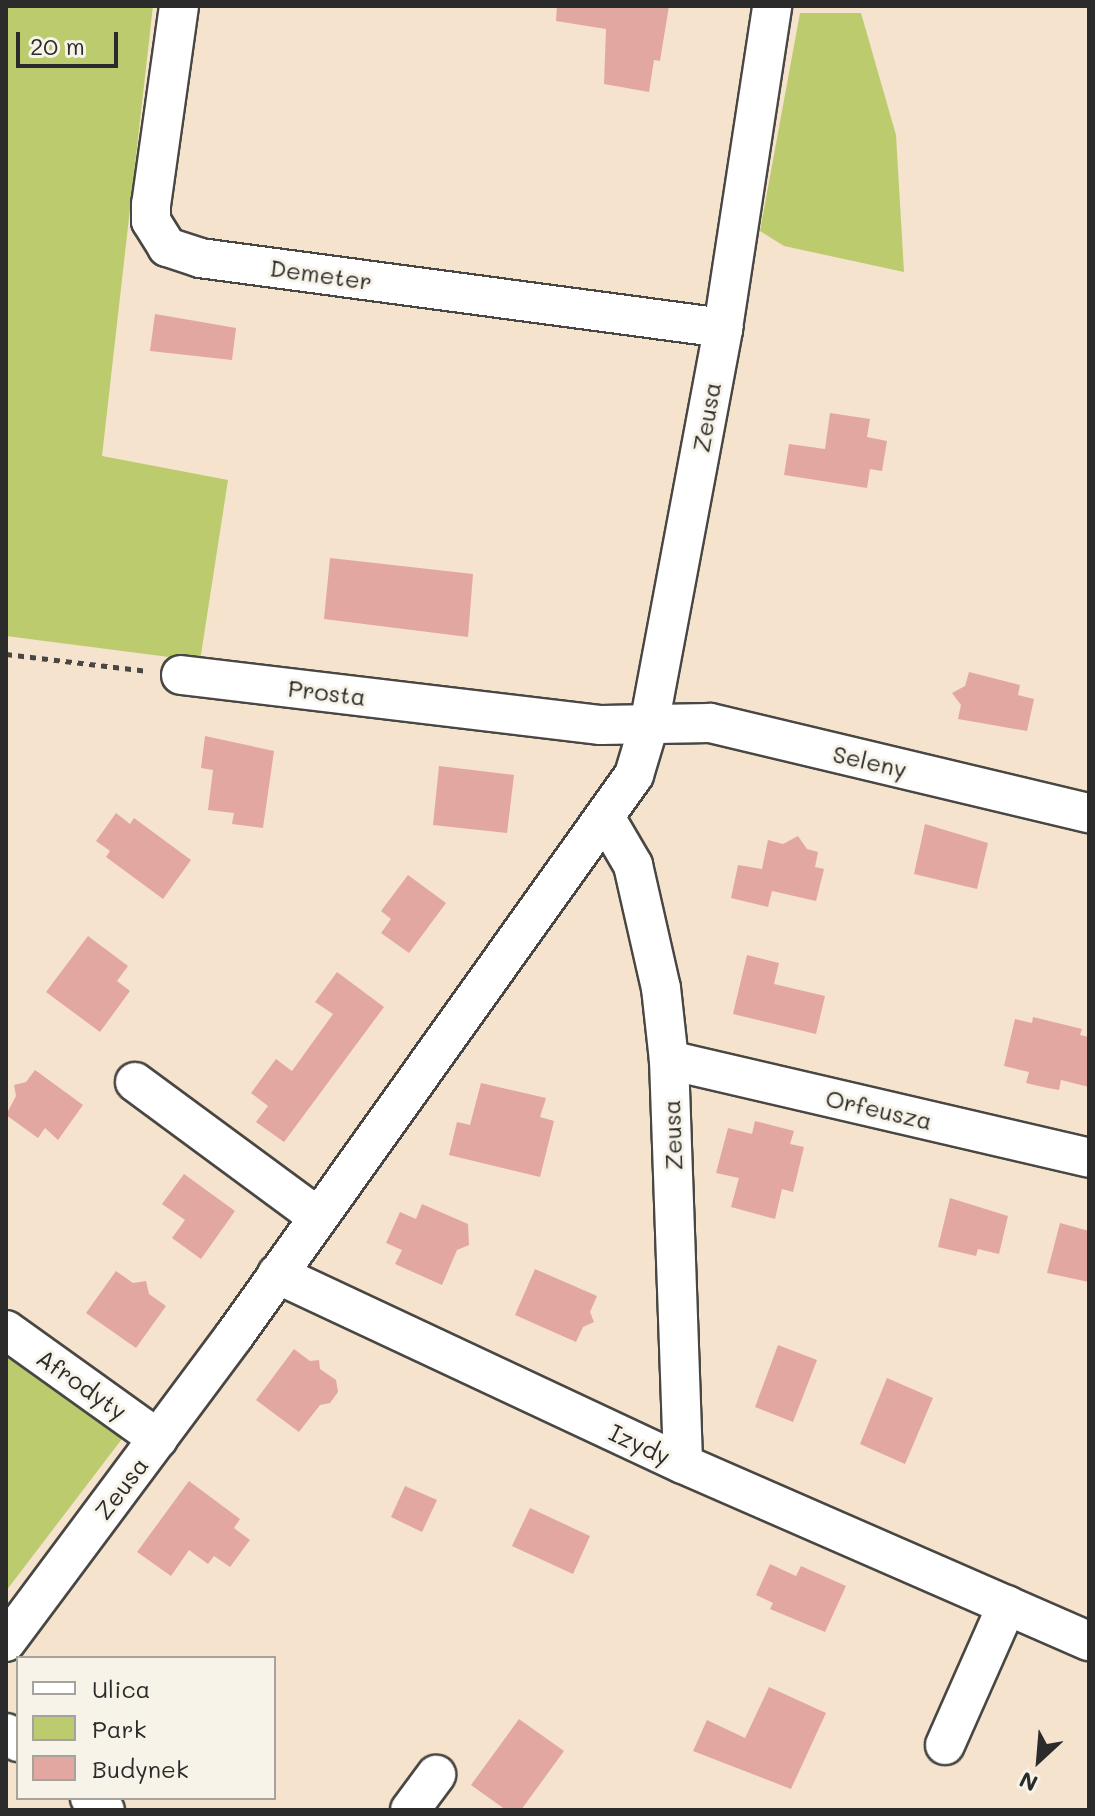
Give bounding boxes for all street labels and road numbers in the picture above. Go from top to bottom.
street label: Demeter [268,253,374,295]
street label: Zeusa [686,380,726,454]
street label: Prosta [286,673,368,711]
street label: Seleny [830,739,910,783]
street label: Orfeusza [823,1083,935,1135]
street label: Zeusa [656,1099,688,1171]
street label: Afrodyty [32,1343,132,1425]
street label: Izydy [605,1417,675,1471]
street label: Zeusa [88,1451,154,1525]

